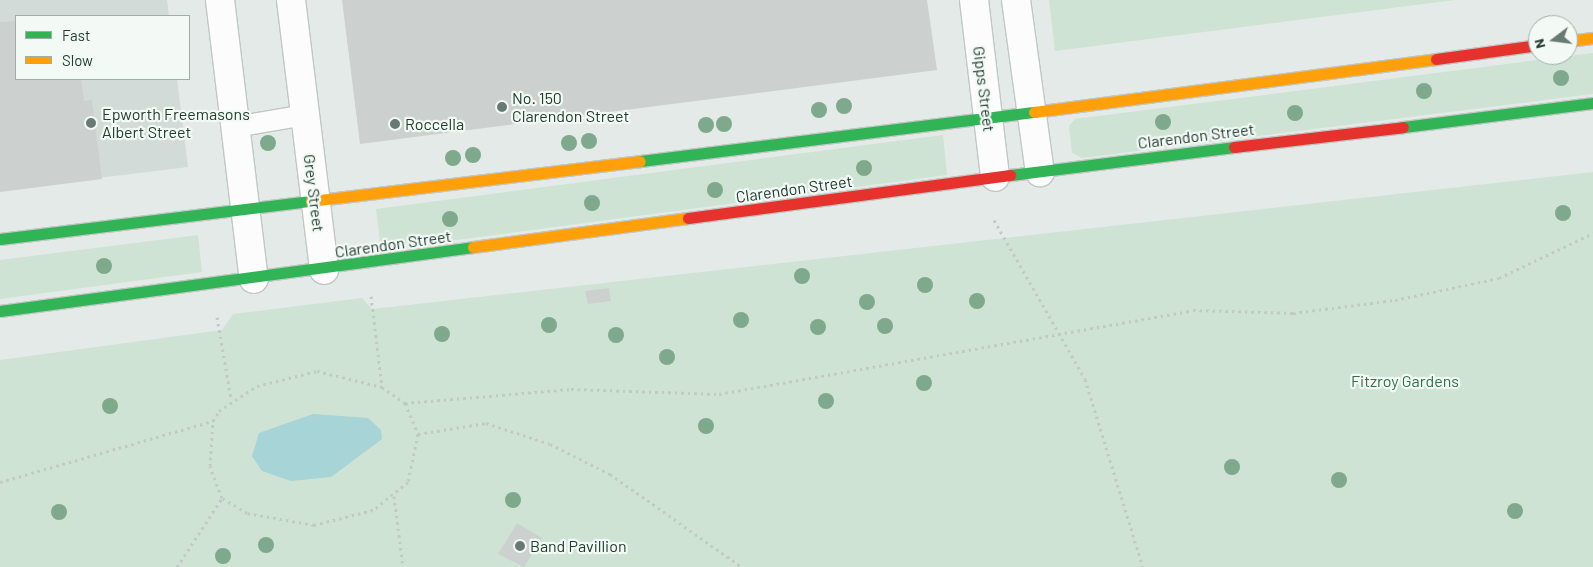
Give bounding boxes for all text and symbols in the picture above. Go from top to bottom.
legend [15,15,190,80]
north arrow [1528,15,1578,65]
text: Fast [62,26,90,44]
text: N [1530,37,1548,50]
street label: Gipps Street [969,45,999,133]
text: Slow [62,51,93,69]
place label: No. 150 Clarendon Street [512,88,629,126]
marker: No. 150 Clarendon Street [496,101,508,113]
place label: Epworth Freemasons Albert Street [102,104,250,142]
place label: Roccella [405,114,464,134]
marker: Epworth Freemasons Albert Street [84,116,98,130]
marker: Roccella [389,118,401,130]
street label: Clarendon Street [1137,119,1255,153]
street label: Grey Street [300,153,328,233]
street label: Clarendon Street [735,171,853,207]
street label: Clarendon Street [334,226,452,262]
park label: Fitzroy Gardens [1351,371,1459,391]
place label: Band Pavillion [530,536,627,556]
marker: Band Pavillion [514,540,526,552]

